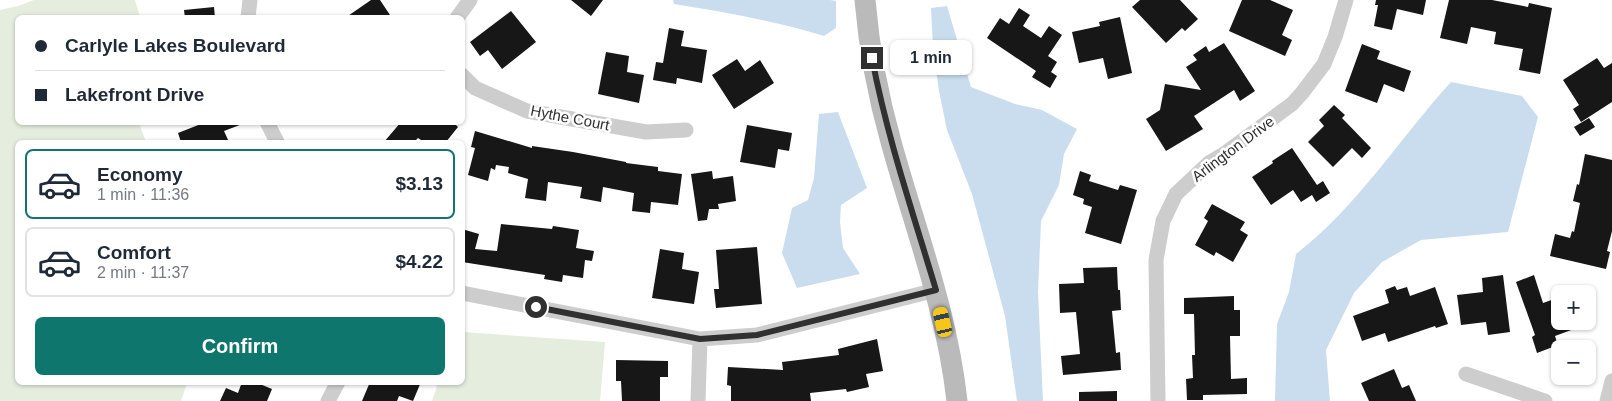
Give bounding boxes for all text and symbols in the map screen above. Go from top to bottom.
text: Carlyle Lakes Boulevard [65,35,286,56]
callout: 1 min [890,40,972,76]
route end [861,47,883,69]
text: 1 min [910,49,952,66]
text: Lakefront Drive [65,84,204,105]
street label: Hythe Court [529,102,612,134]
street label: Arlington Drive [1188,112,1277,185]
icon: car [37,162,82,207]
text: Economy [97,164,183,185]
text: $3.13 [395,173,443,194]
text: 1 min · 11:36 [97,186,189,203]
icon: car [37,240,82,285]
text: Comfort [97,242,171,263]
text: $4.22 [395,251,443,272]
text: 2 min · 11:37 [97,264,189,281]
map controls [1551,285,1596,385]
button: + [1551,285,1596,330]
route start [525,296,547,318]
car [932,306,953,338]
button: Confirm [35,317,445,375]
button: − [1551,340,1596,385]

